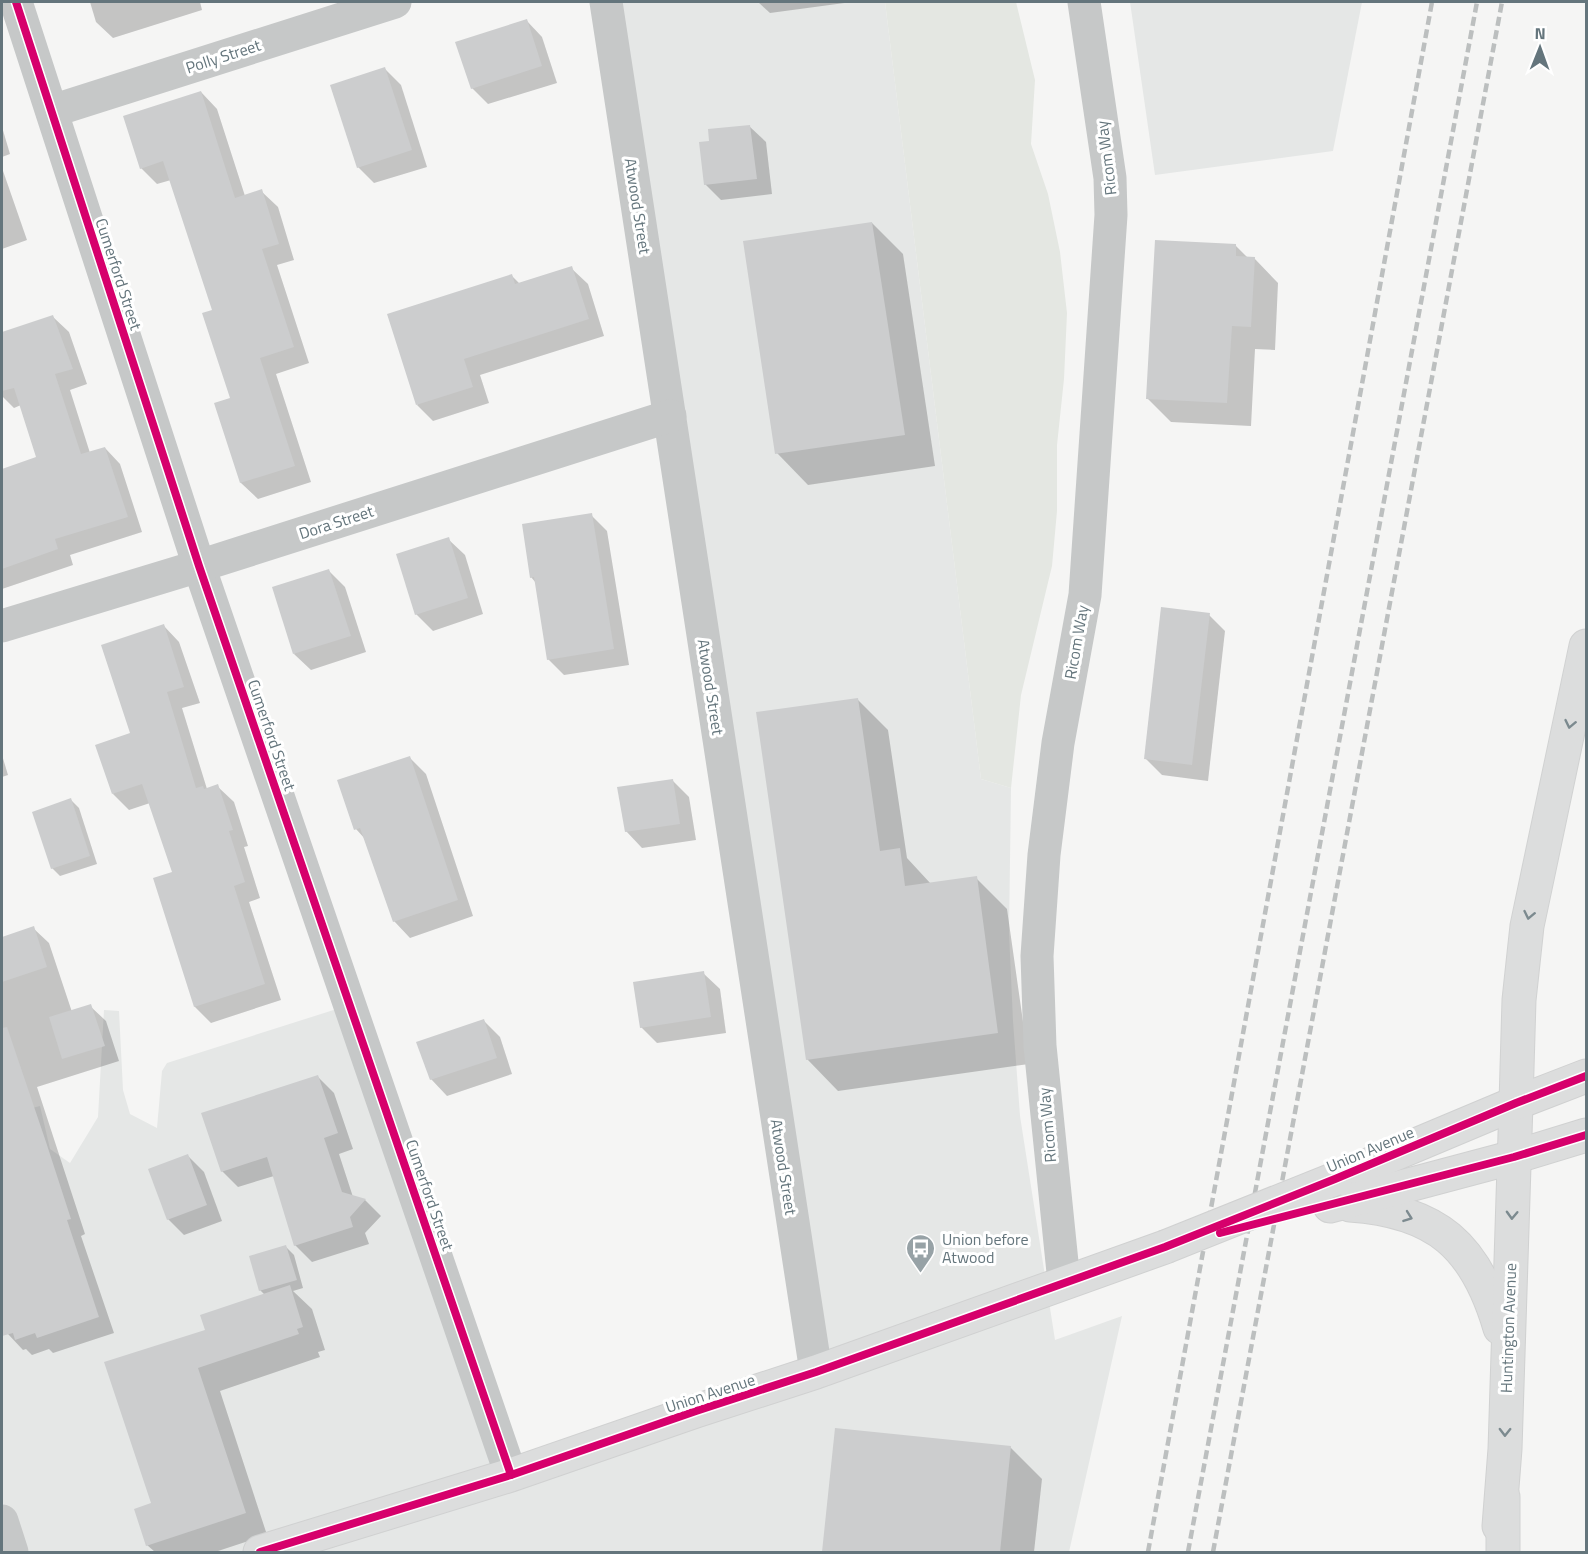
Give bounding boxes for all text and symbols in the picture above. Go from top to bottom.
north arrow [1510,18,1570,78]
text: N [1535,21,1546,45]
street label: Polly Street [182,32,264,79]
street label: Ricom Way [1089,119,1122,197]
street label: Atwood Street [619,156,658,256]
street label: Cumerford Street [90,215,148,333]
street label: Dora Street [296,499,377,545]
street label: Ricom Way [1058,603,1094,681]
street label: Atwood Street [692,637,731,737]
street label: Cumerford Street [242,676,302,794]
one-way arrow [1564,719,1577,729]
one-way arrow [1524,910,1537,920]
street label: Ricom Way [1032,1086,1062,1163]
street label: Atwood Street [765,1117,804,1217]
street label: Union Avenue [1323,1120,1417,1178]
street label: Cumerford Street [400,1136,460,1254]
one-way arrow [1402,1209,1413,1222]
one-way arrow [1506,1210,1519,1219]
place label: Union before Atwood [942,1227,1029,1269]
bus stop icon: Union before Atwood [905,1232,937,1274]
street label: Huntington Avenue [1494,1263,1522,1393]
street label: Union Avenue [662,1367,758,1419]
one-way arrow [1499,1427,1512,1436]

